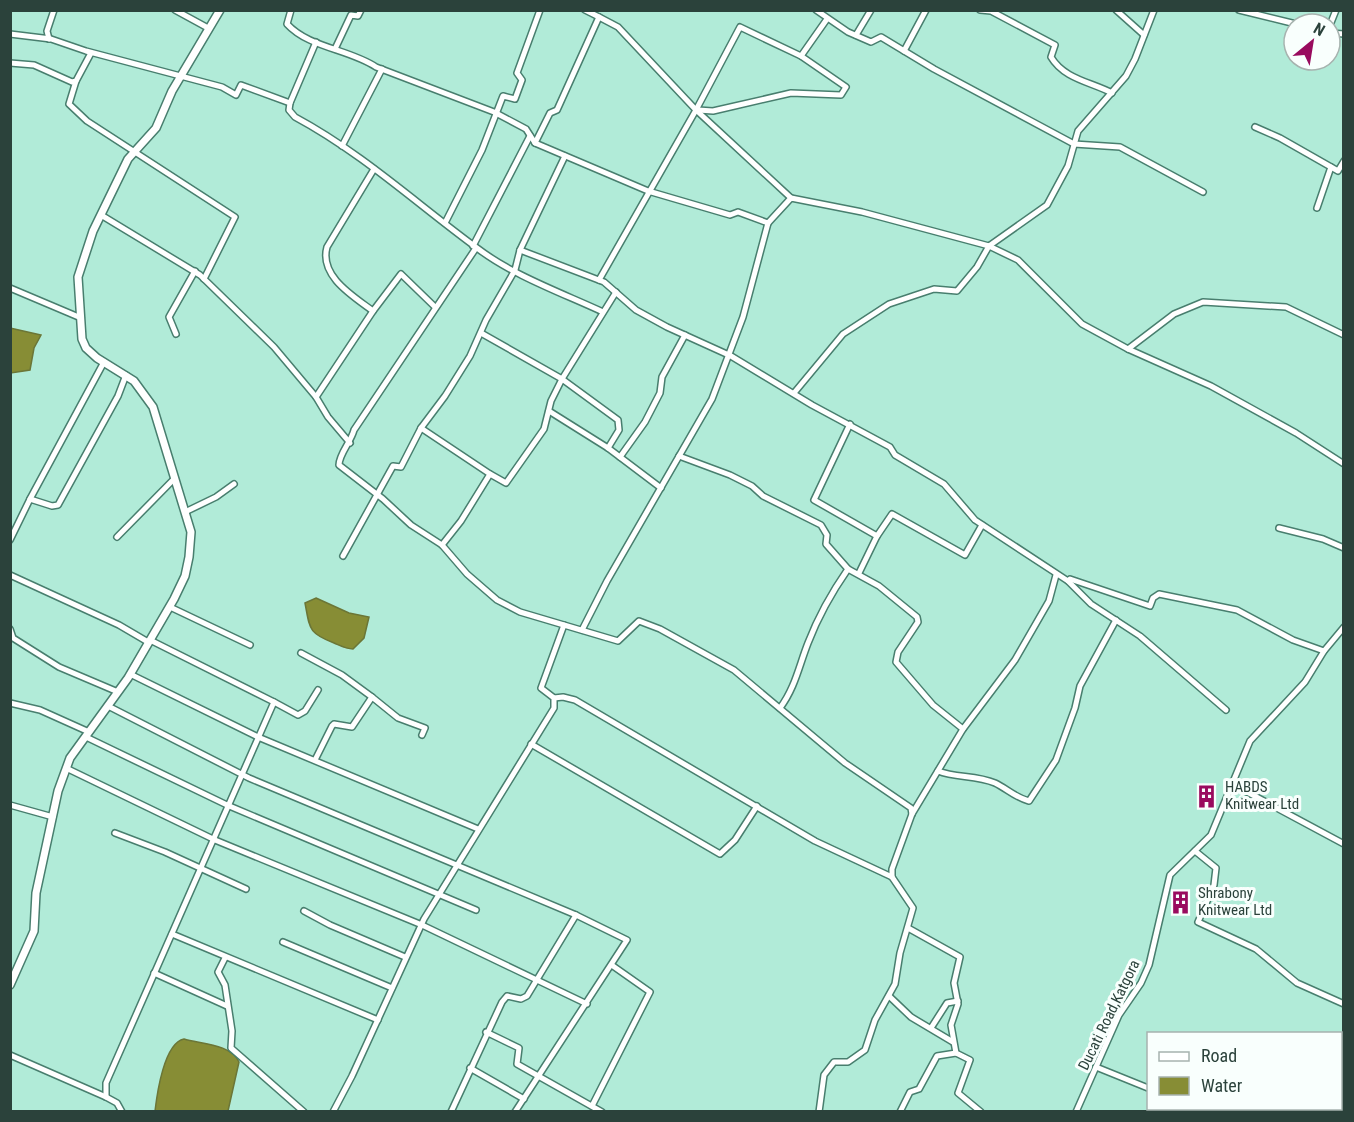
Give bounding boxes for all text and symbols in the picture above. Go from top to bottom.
north arrow [1282,12,1342,72]
text: N [1310,19,1328,40]
place label: HABDS Knitwear Ltd [1225,778,1299,813]
building icon: HABDS Knitwear Ltd [1194,783,1220,809]
place label: Shrabony Knitwear Ltd [1198,884,1272,919]
building icon: Shrabony Knitwear Ltd [1167,889,1193,915]
street label: Ducati Road,Katgora [1074,957,1144,1073]
legend [1147,1032,1342,1110]
text: Road [1201,1045,1237,1066]
text: Water [1201,1075,1243,1096]

